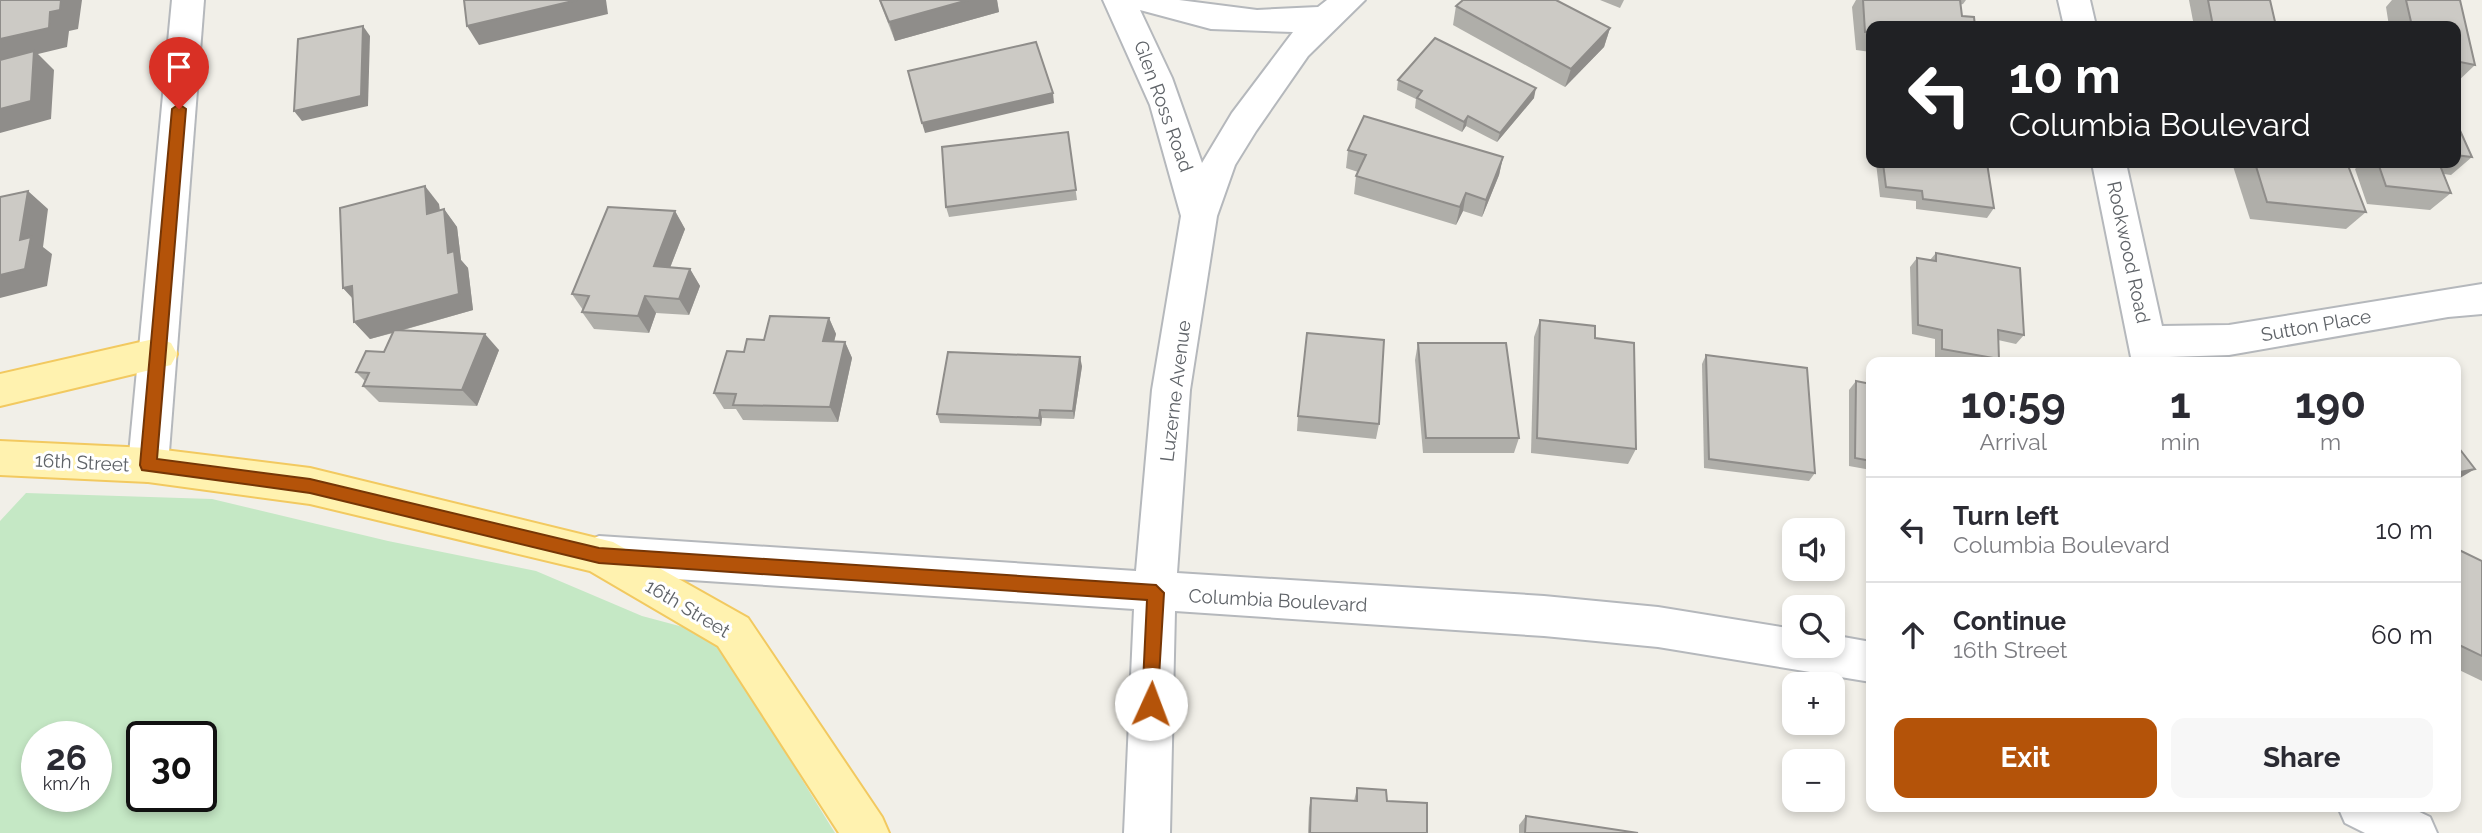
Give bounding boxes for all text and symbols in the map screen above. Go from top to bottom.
pin [149,37,209,109]
street label: Glen Ross Road [1130,37,1198,175]
text: 10 m [2009,47,2121,104]
icon: arrive [160,48,198,86]
icon: left [1894,49,1985,140]
text: Columbia Boulevard [2009,106,2311,143]
street label: Rookwood Road [2103,179,2155,325]
street label: Sutton Place [2259,304,2373,346]
street label: Luzerne Avenue [1155,319,1195,463]
text: 10:59 [1961,379,2066,428]
text: 1 [2170,379,2191,428]
text: 190 [2295,379,2366,428]
text: Arrival [1980,428,2047,455]
text: min [2161,428,2200,455]
text: m [2320,428,2341,455]
street label: 16th Street [34,449,130,475]
text: Turn left [1953,501,2059,531]
icon: left [1894,511,1932,549]
text: 10 m [2375,515,2433,545]
map controls [1782,518,1845,812]
button: sound [1782,518,1845,581]
text: Columbia Boulevard [1953,531,2170,558]
street label: 16th Street [642,574,735,642]
street label: Columbia Boulevard [1188,584,1368,616]
button: search [1782,595,1845,658]
text: Continue [1953,606,2066,636]
icon: ahead [1894,616,1932,654]
text: 60 m [2371,620,2433,650]
text: 16th Street [1953,636,2067,663]
position arrow [1114,667,1188,741]
button: + [1782,672,1845,735]
button: Exit [1894,718,2157,798]
button: Share [2171,718,2433,798]
speed limit sign: 30 [126,721,217,812]
text: 26 [46,737,87,778]
button: − [1782,749,1845,812]
text: km/h [43,773,90,794]

